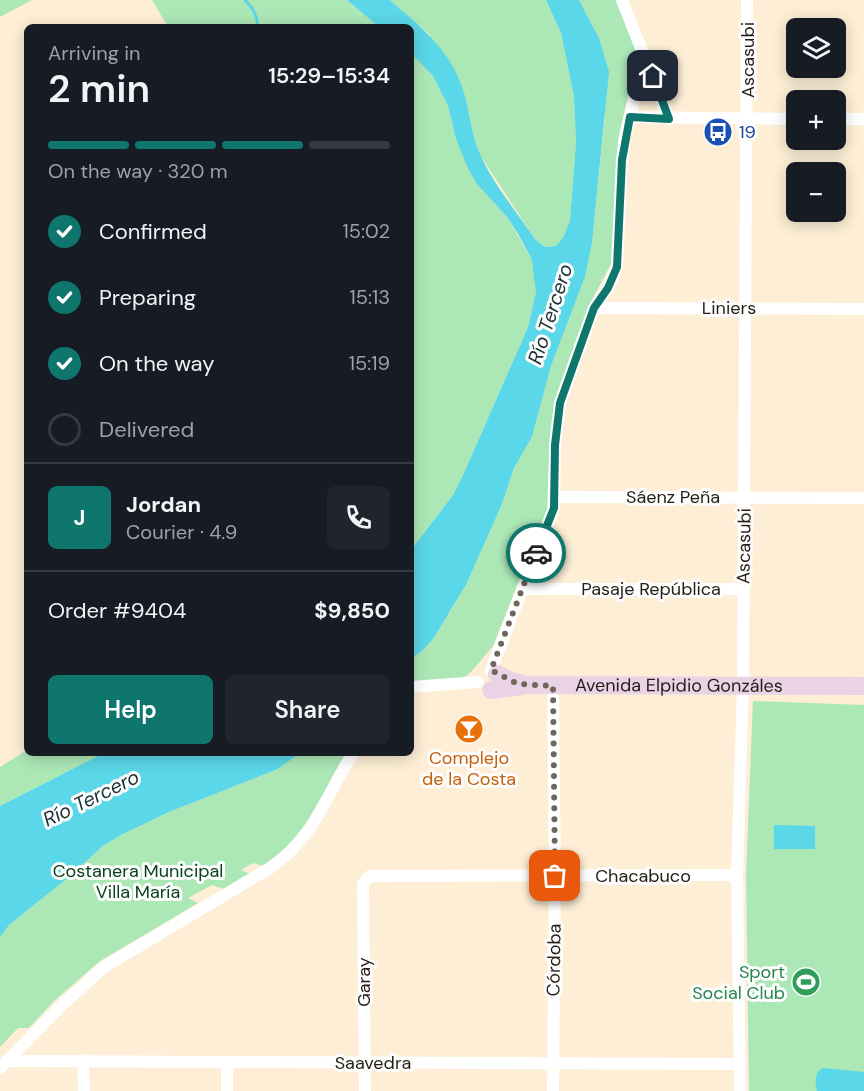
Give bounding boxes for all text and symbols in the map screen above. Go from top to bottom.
map controls [786,18,846,222]
button: layers [786,18,846,78]
street label: Ascasubi [736,22,760,98]
text: Arriving in [48,40,140,66]
pin [627,50,678,101]
icon: home [636,59,669,92]
text: 15:29–15:34 [268,61,390,90]
text: 2 min [48,63,150,114]
button: + [786,90,846,150]
bus stop icon: 19 [702,116,734,148]
place label: 19 [739,120,756,144]
text: On the way · 320 m [48,158,227,184]
button: − [786,162,846,222]
icon: check [48,215,81,248]
text: Confirmed [99,217,207,246]
text: 15:02 [343,218,390,244]
water label: Río Tercero [522,261,578,367]
icon: check [48,281,81,314]
text: Preparing [99,283,196,312]
text: 15:13 [349,284,390,310]
street label: Liniers [702,296,756,320]
icon: check [48,347,81,380]
text: On the way [99,349,214,378]
text: 15:19 [349,350,390,376]
text: Delivered [99,415,194,444]
street label: Sáenz Peña [626,485,720,509]
button: phone [327,486,390,549]
text: Jordan [126,490,201,519]
text: J [74,503,85,532]
street label: Ascasubi [731,508,757,584]
text: Courier · 4.9 [126,519,237,545]
courier [506,523,566,583]
icon: car [520,537,553,570]
street label: Pasaje República [581,577,721,601]
text: Order #9404 [48,596,186,625]
text: $9,850 [314,596,390,625]
street label: Avenida Elpidio Gonzáles [575,673,783,698]
button: Help [48,675,213,744]
button: Share [225,675,390,744]
bar icon: Complejo de la Costa [453,713,485,745]
place label: Complejo de la Costa [422,746,516,791]
water label: Río Tercero [39,764,143,832]
pin [529,850,580,901]
park label: Costanera Municipal Villa María [53,859,223,904]
icon: bag [538,859,571,892]
street label: Chacabuco [595,864,691,888]
street label: Córdoba [541,923,567,997]
street label: Garay [352,957,376,1007]
place label: Sport Social Club [692,960,785,1005]
sports icon: Sport Social Club [790,966,822,998]
street label: Saavedra [335,1051,411,1075]

